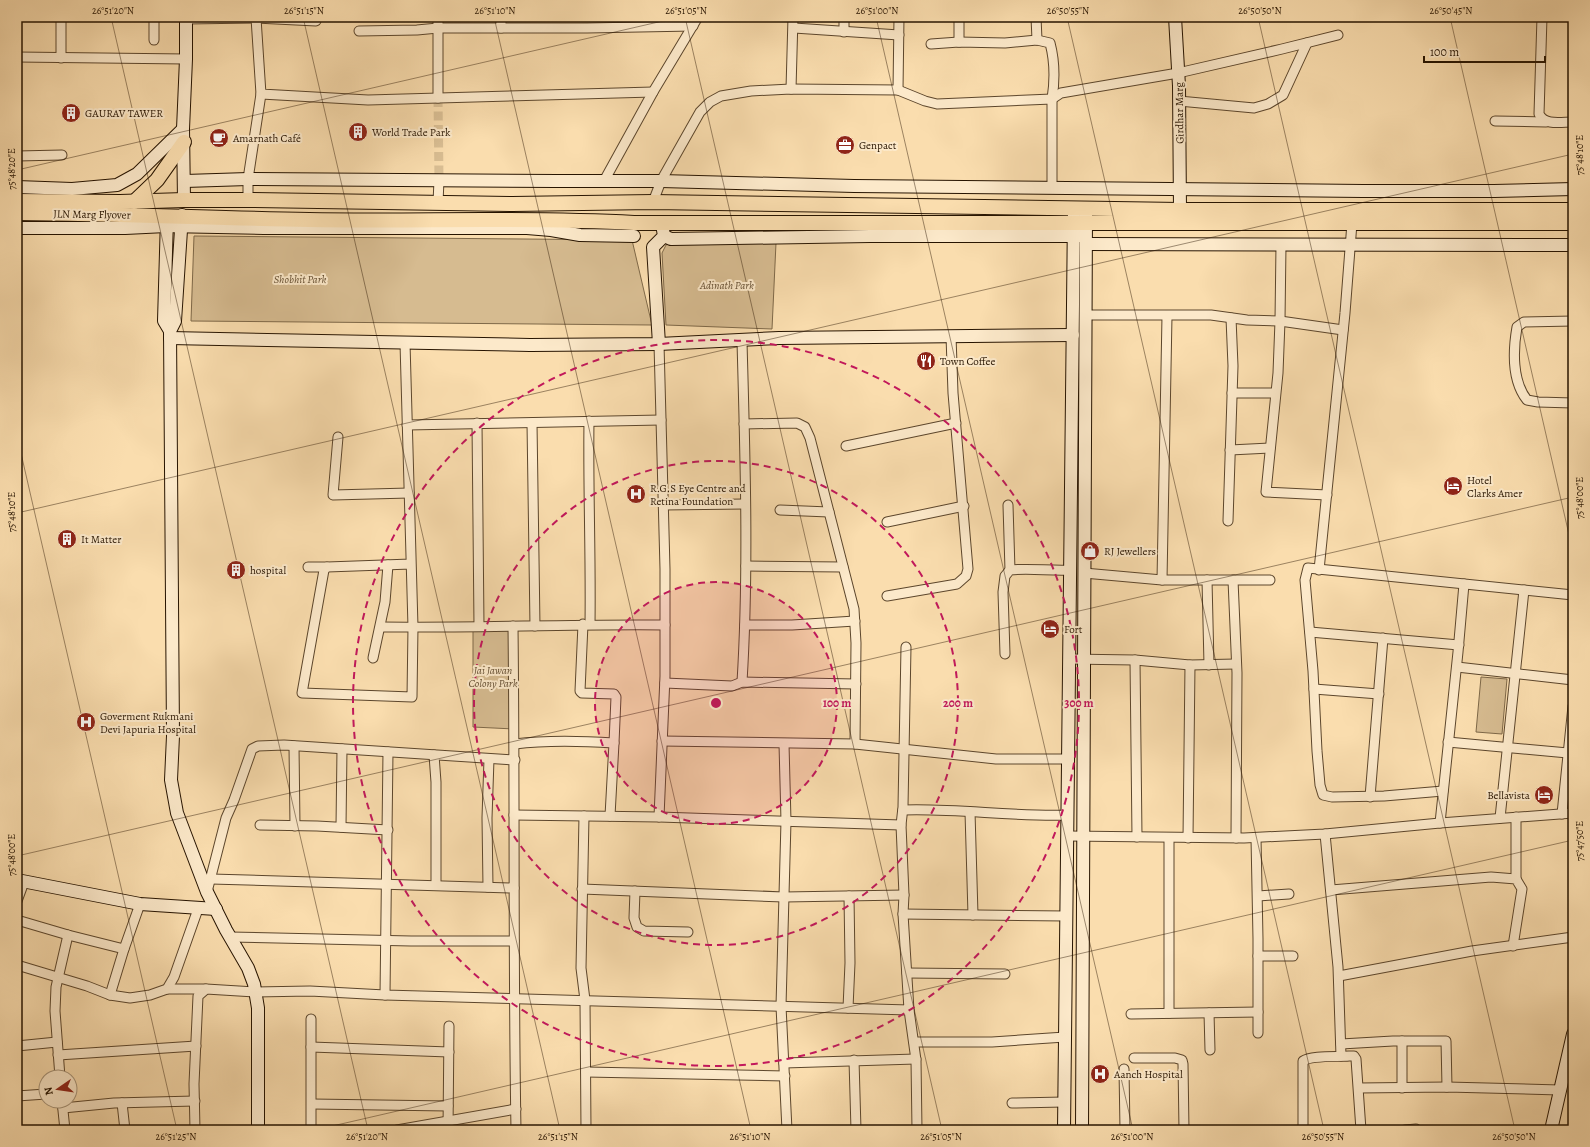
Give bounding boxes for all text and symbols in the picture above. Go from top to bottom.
text: 26°51'20"N [92,4,134,17]
text: 26°51'15"N [284,4,324,17]
text: 26°51'10"N [475,4,515,17]
text: 26°51'05"N [665,4,707,17]
text: 26°51'00"N [856,4,898,17]
text: 26°50'55"N [1047,4,1089,17]
text: 26°50'50"N [1238,4,1282,17]
text: 26°50'45"N [1430,4,1472,17]
scale bar [1424,38,1545,64]
text: 100 m [1430,44,1459,60]
street label: Girdhar Marg [1171,82,1188,144]
building icon: GAURAV TAWER [60,102,82,124]
place label: GAURAV TAWER [85,106,163,121]
building icon: World Trade Park [347,121,369,143]
place label: World Trade Park [371,125,451,140]
cafe icon: Amarnath Café [208,127,230,149]
place label: Amarnath Café [232,131,301,146]
office icon: Genpact [834,134,856,156]
text: 75°48'10"E [1573,135,1586,175]
place label: Genpact [859,138,897,153]
text: 75°48'20"E [5,148,18,190]
street label: JLN Marg Flyover [53,206,131,223]
park label: Shobhit Park [274,272,326,287]
park label: Adinath Park [699,278,754,293]
restaurant icon: Town Coffee [915,350,937,372]
place label: Town Coffee [940,354,995,369]
place label: Hotel Clarks Amer [1467,473,1522,501]
hotel icon: Hotel Clarks Amer [1442,475,1464,497]
text: 75°48'00"E [1573,477,1586,519]
place label: R.G.S Eye Centre and Retina Foundation [650,481,746,509]
hospital icon: R.G.S Eye Centre and Retina Foundation [625,483,647,505]
text: 75°48'10"E [5,492,18,532]
building icon: It Matter [56,528,78,550]
place label: It Matter [81,532,122,547]
shop icon: RJ Jewellers [1079,540,1101,562]
place label: RJ Jewellers [1104,544,1156,559]
building icon: hospital [225,559,247,581]
place label: hospital [250,563,286,578]
hotel icon: Fort [1039,618,1061,640]
place label: Fort [1064,622,1083,637]
park label: Jai Jawan Colony Park [468,663,518,691]
text: 100 m [823,695,851,711]
text: 200 m [943,695,973,711]
text: 300 m [1064,695,1094,711]
centre of rings [709,696,723,710]
place label: Goverment Rukmani Devi Japuria Hospital [100,709,196,737]
hospital icon: Goverment Rukmani Devi Japuria Hospital [75,711,97,733]
hotel icon: Bellavista [1533,784,1555,806]
place label: Bellavista [1487,788,1531,803]
text: 75°47'50"E [1573,821,1586,861]
text: 75°48'00"E [5,834,18,876]
hospital icon: Aanch Hospital [1089,1063,1111,1085]
place label: Aanch Hospital [1113,1067,1183,1082]
north arrow [38,1069,78,1109]
text: N [41,1086,57,1097]
text: 26°51'25"N [155,1130,197,1143]
text: 26°51'20"N [346,1130,388,1143]
text: 26°51'15"N [538,1130,578,1143]
text: 26°51'10"N [730,1130,770,1143]
text: 26°51'05"N [920,1130,962,1143]
text: 26°51'00"N [1111,1130,1153,1143]
text: 26°50'55"N [1302,1130,1344,1143]
text: 26°50'50"N [1492,1130,1536,1143]

